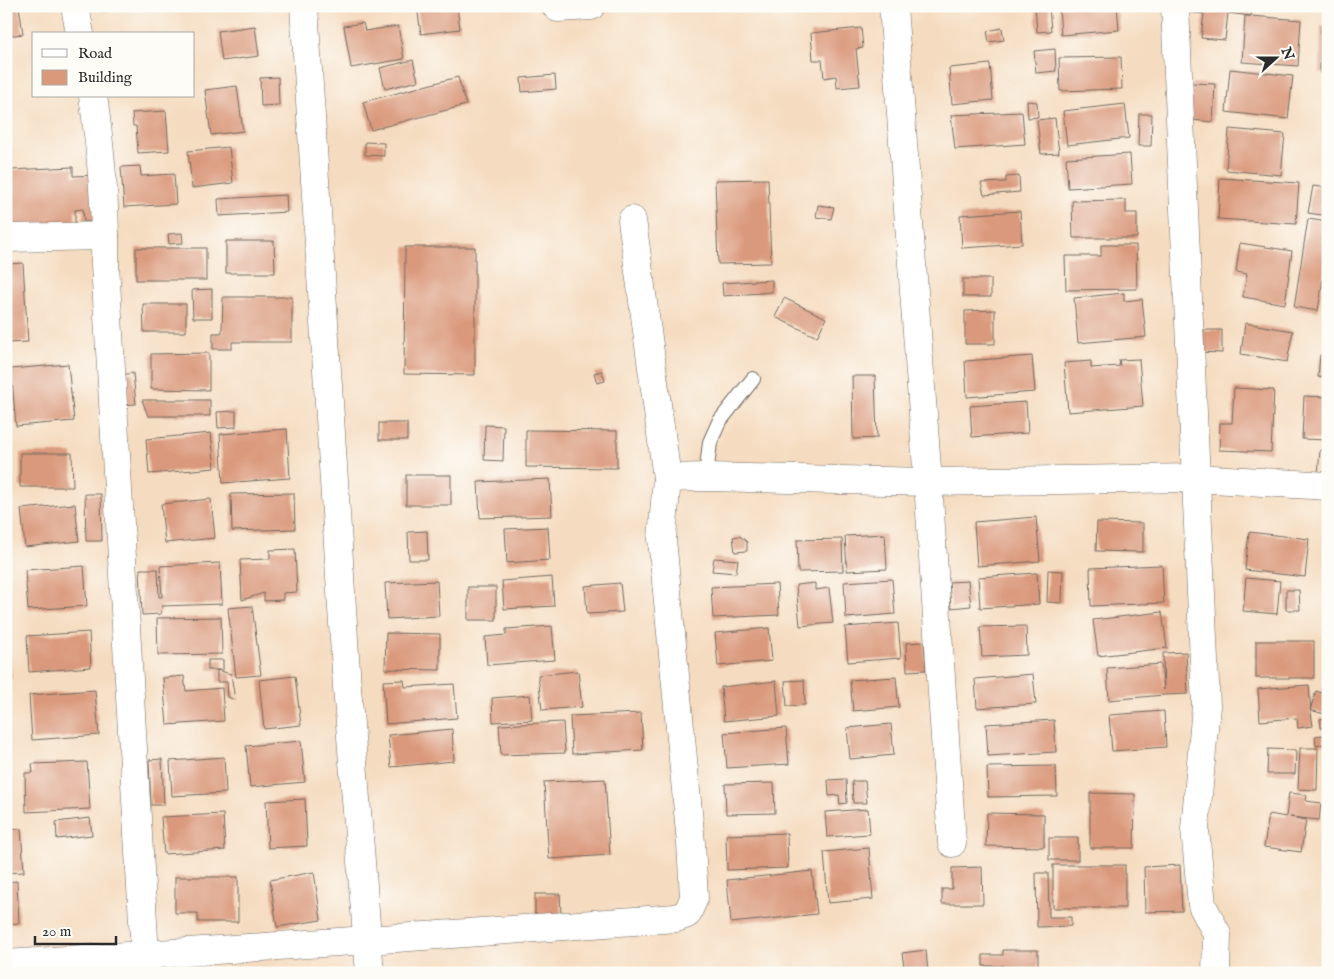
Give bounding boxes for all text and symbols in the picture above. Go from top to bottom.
legend [32,32,195,98]
north arrow [1252,32,1302,82]
text: Road [78,44,113,63]
text: N [1276,44,1298,63]
text: Building [78,68,133,87]
scale bar [35,914,116,946]
text: 20 m [42,922,72,941]

